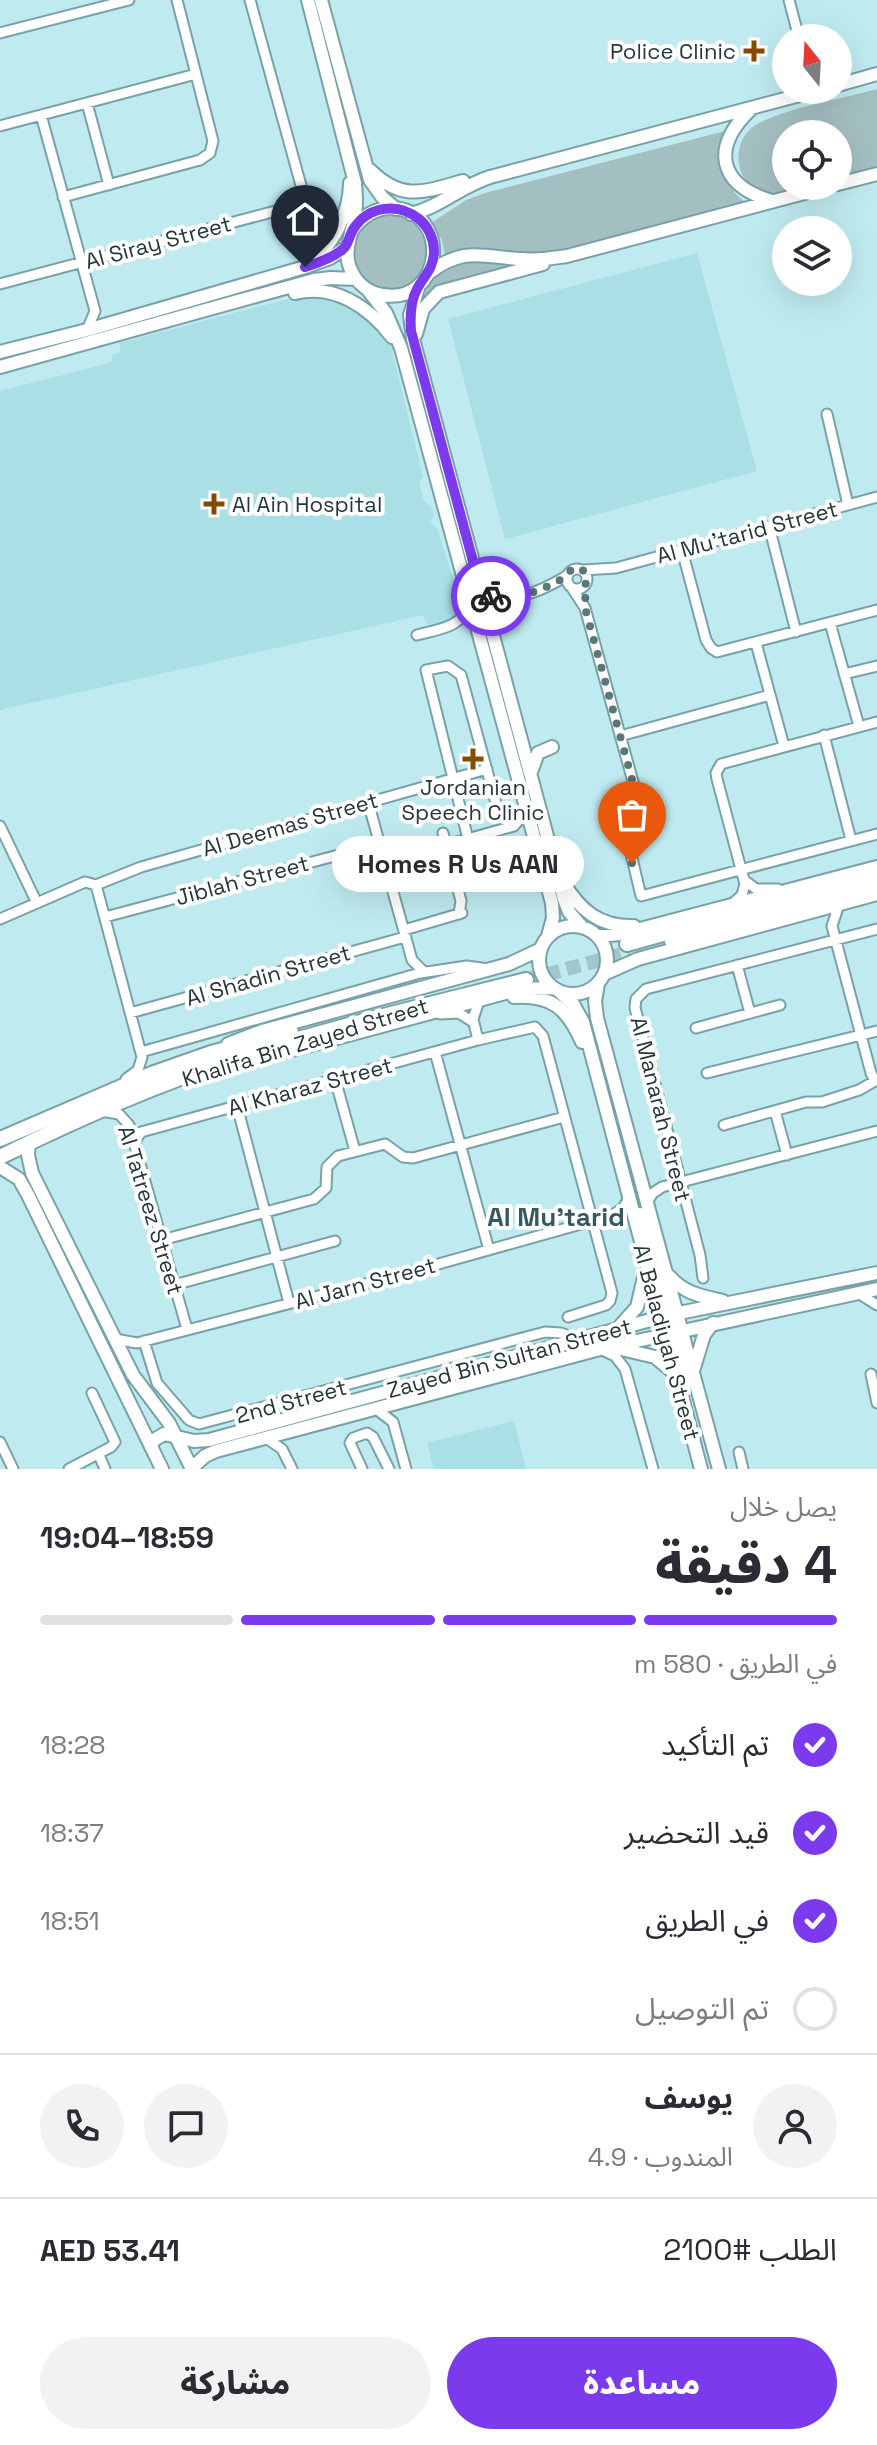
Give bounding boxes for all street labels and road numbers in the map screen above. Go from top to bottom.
street label: Al Siray Street [82,209,234,275]
street label: Al Mu'tarid Street [653,494,841,570]
street label: Al Deemas Street [199,786,381,862]
street label: Jiblah Street [172,849,312,911]
street label: Al Shadin Street [182,938,354,1012]
street label: Khalifa Bin Zayed Street [179,991,431,1093]
street label: Al Manarah Street [624,1014,698,1204]
street label: Al Kharaz Street [225,1051,395,1121]
street label: Al Tatreez Street [112,1122,190,1298]
street label: Al Baladiyah Street [627,1241,707,1443]
street label: Al Jarn Street [291,1251,439,1315]
street label: Zayed Bin Sultan Street [384,1312,634,1404]
street label: 2nd Street [232,1373,350,1429]

